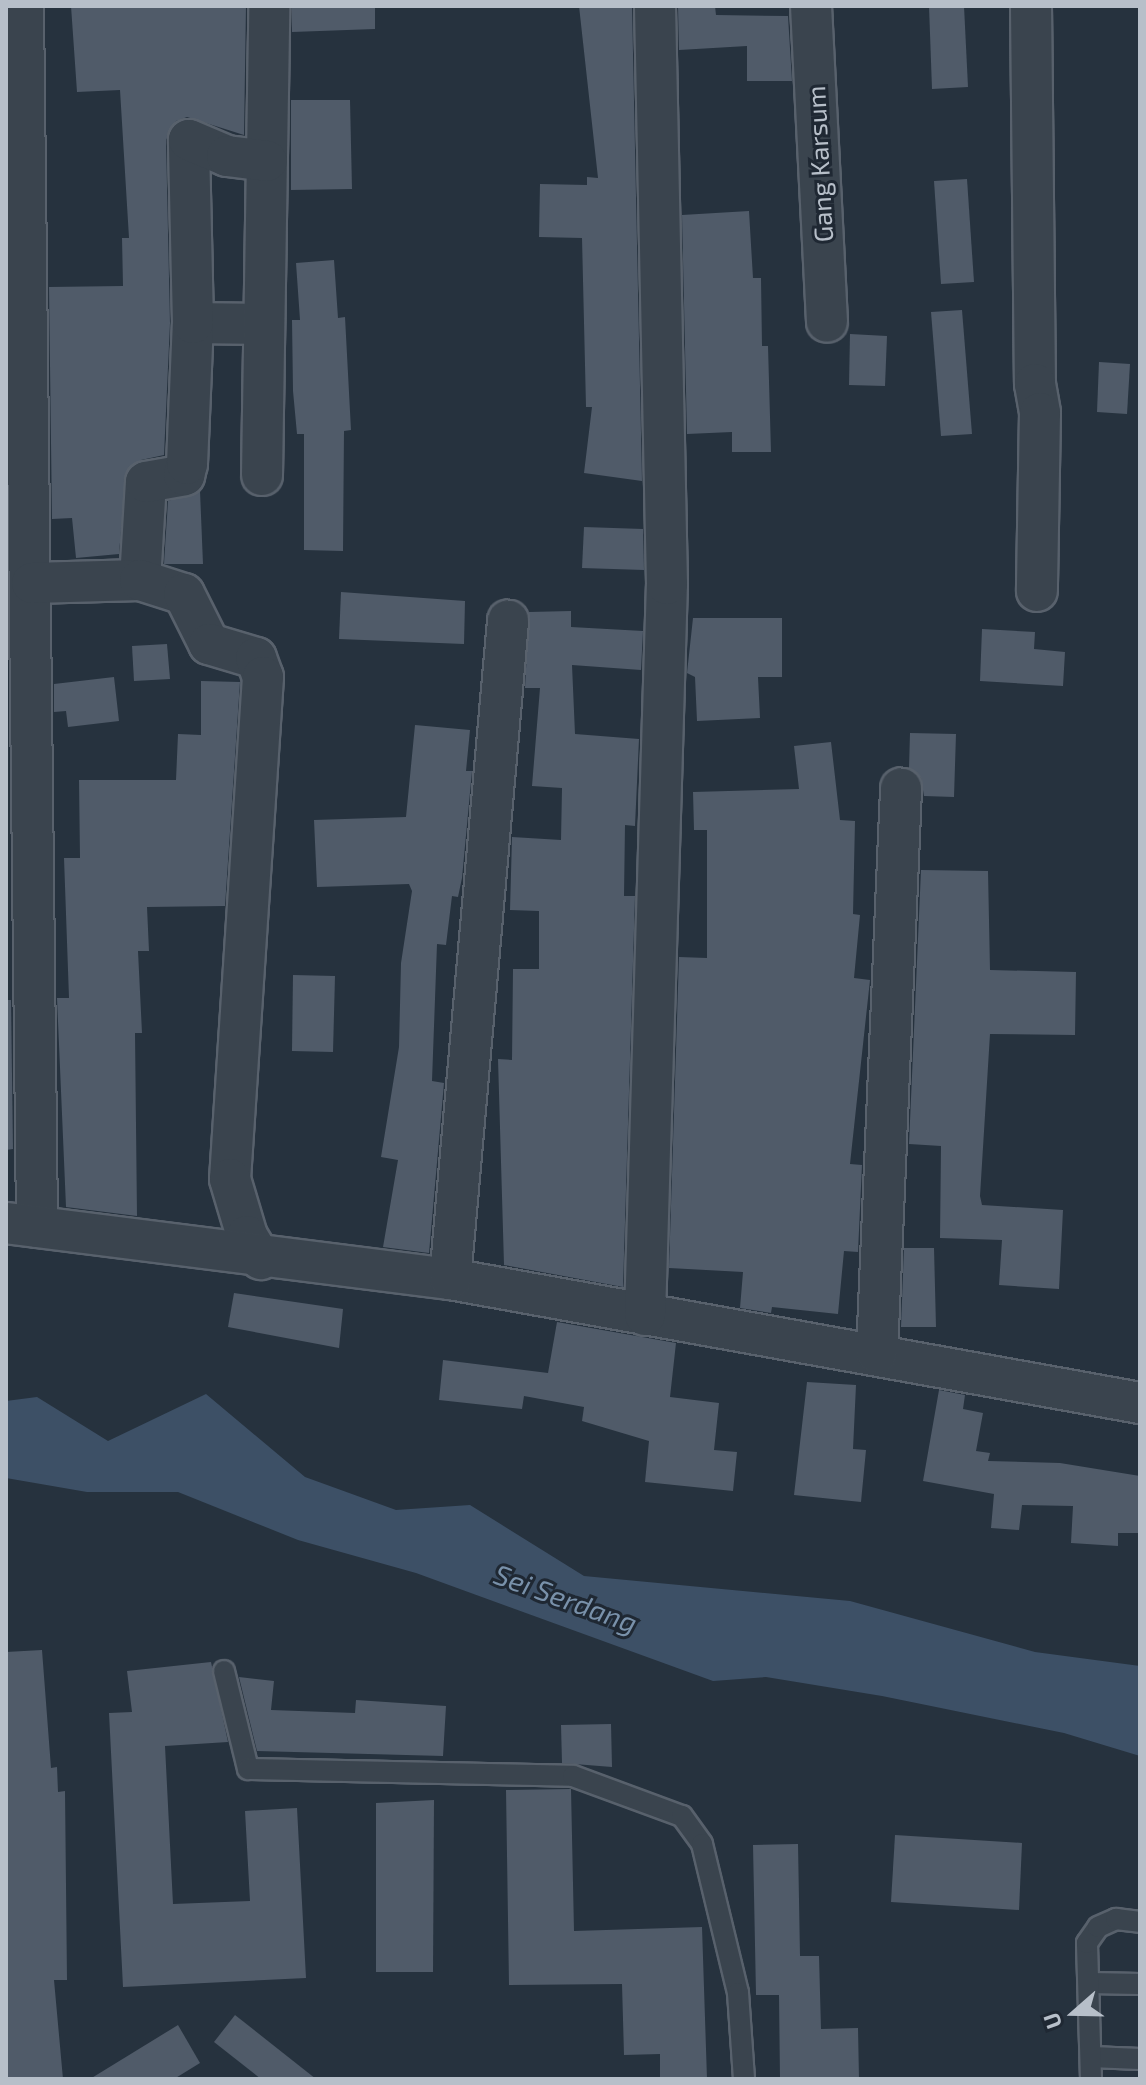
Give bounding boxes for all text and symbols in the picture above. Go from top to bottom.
street label: Gang Karsum [799,85,839,243]
water label: Sei Serdang [490,1557,642,1639]
north arrow [1034,1973,1114,2053]
text: U [1037,2010,1066,2033]

